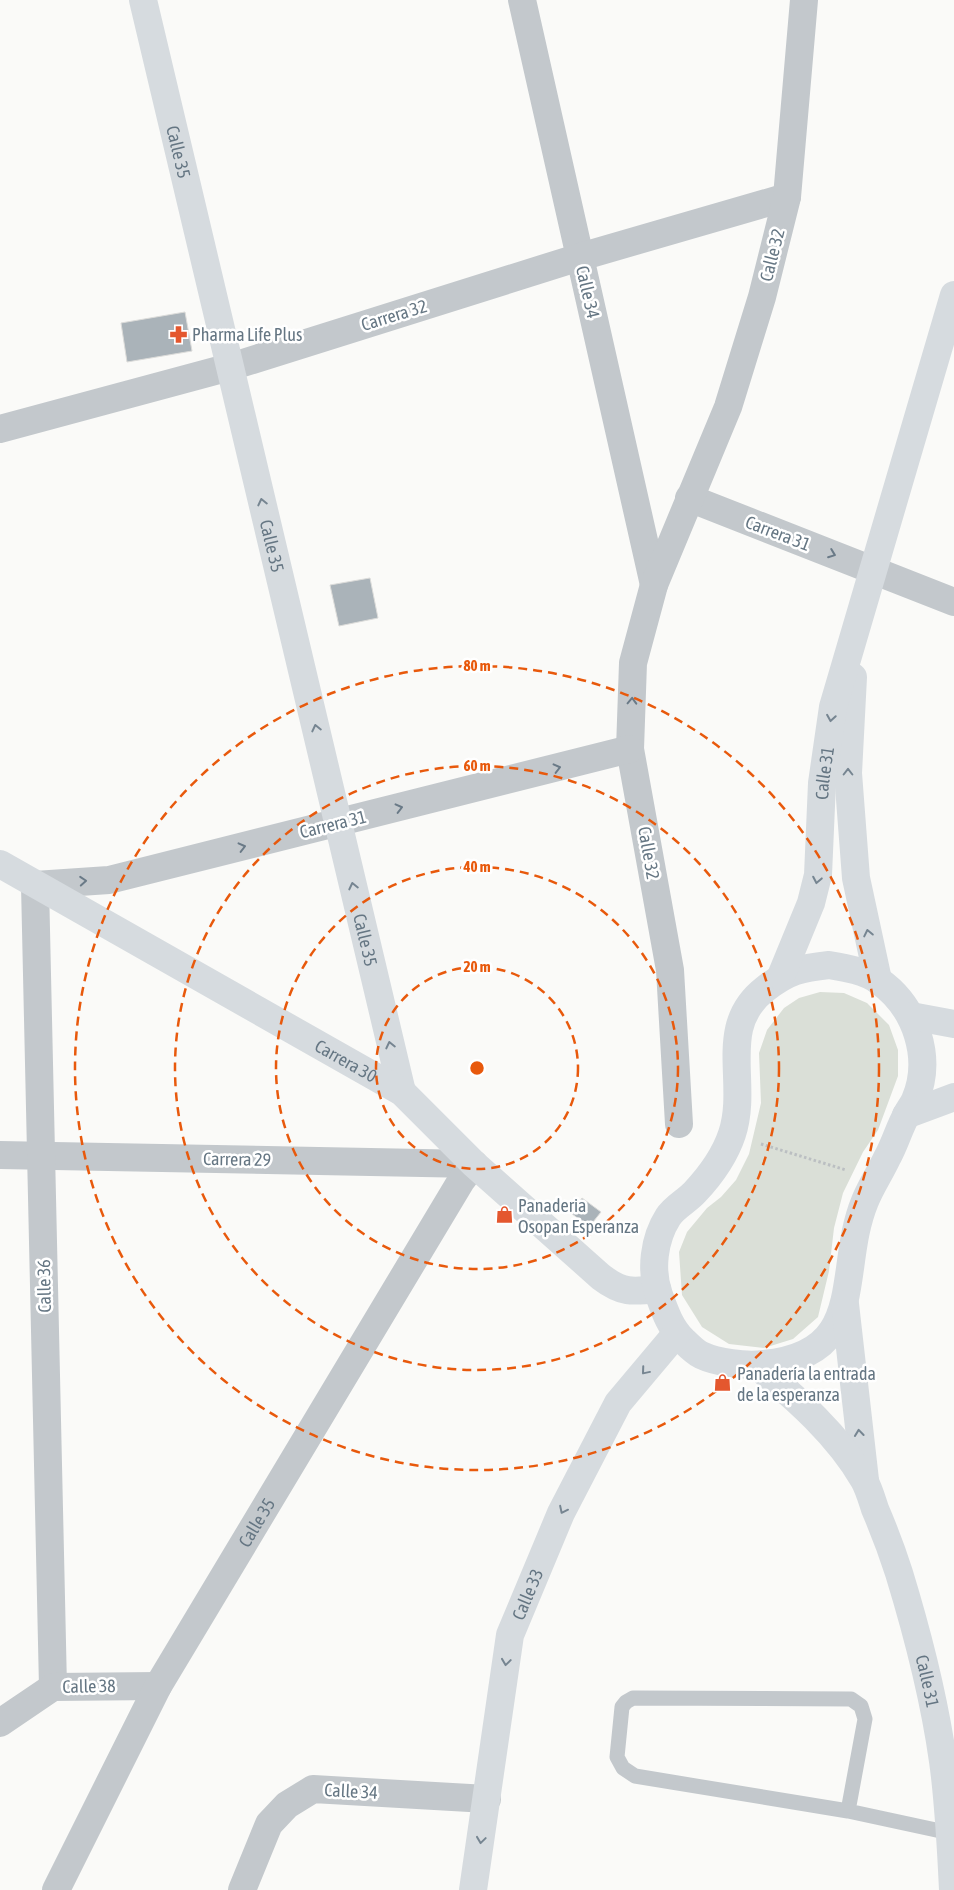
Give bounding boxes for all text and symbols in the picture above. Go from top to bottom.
street label: Calle 35 [163,123,195,180]
street label: Calle 32 [755,227,789,283]
street label: Calle 34 [572,264,604,320]
street label: Carrera 32 [358,295,430,335]
pharmacy icon: Pharma Life Plus [168,324,188,344]
place label: Pharma Life Plus [192,324,302,345]
one-way arrow [257,498,268,506]
street label: Carrera 31 [743,511,813,555]
street label: Calle 35 [256,517,289,574]
one-way arrow [828,548,836,558]
text: 80 m [464,657,491,674]
one-way arrow [627,696,637,704]
one-way arrow [826,715,837,723]
one-way arrow [311,724,322,733]
street label: Calle 31 [811,745,838,800]
text: 60 m [464,757,491,774]
one-way arrow [552,763,561,774]
one-way arrow [843,767,853,775]
one-way arrow [395,803,404,814]
street label: Carrera 31 [297,806,369,842]
street label: Calle 32 [634,825,664,881]
one-way arrow [237,842,246,853]
text: 40 m [463,858,491,875]
one-way arrow [812,875,822,884]
one-way arrow [79,876,87,887]
one-way arrow [348,882,359,891]
street label: Calle 35 [350,911,382,968]
one-way arrow [863,928,874,937]
text: 20 m [464,958,491,975]
street label: Carrera 30 [311,1034,381,1086]
one-way arrow [385,1040,396,1049]
centre of rings [468,1059,486,1077]
street label: Carrera 29 [203,1148,271,1170]
place label: Panaderia Osopan Esperanza [518,1195,639,1237]
shop icon: Panaderia Osopan Esperanza [494,1205,514,1225]
street label: Calle 36 [33,1259,55,1313]
place label: Panadería la entrada de la esperanza [737,1363,876,1405]
one-way arrow [642,1365,651,1374]
shop icon: Panadería la entrada de la esperanza [713,1373,733,1393]
one-way arrow [854,1428,865,1436]
street label: Calle 35 [233,1494,279,1551]
one-way arrow [558,1505,569,1514]
street label: Calle 33 [507,1565,547,1623]
street label: Calle 31 [912,1653,944,1709]
one-way arrow [501,1658,512,1666]
street label: Calle 38 [62,1675,116,1697]
street label: Calle 34 [324,1779,378,1803]
one-way arrow [476,1836,486,1844]

